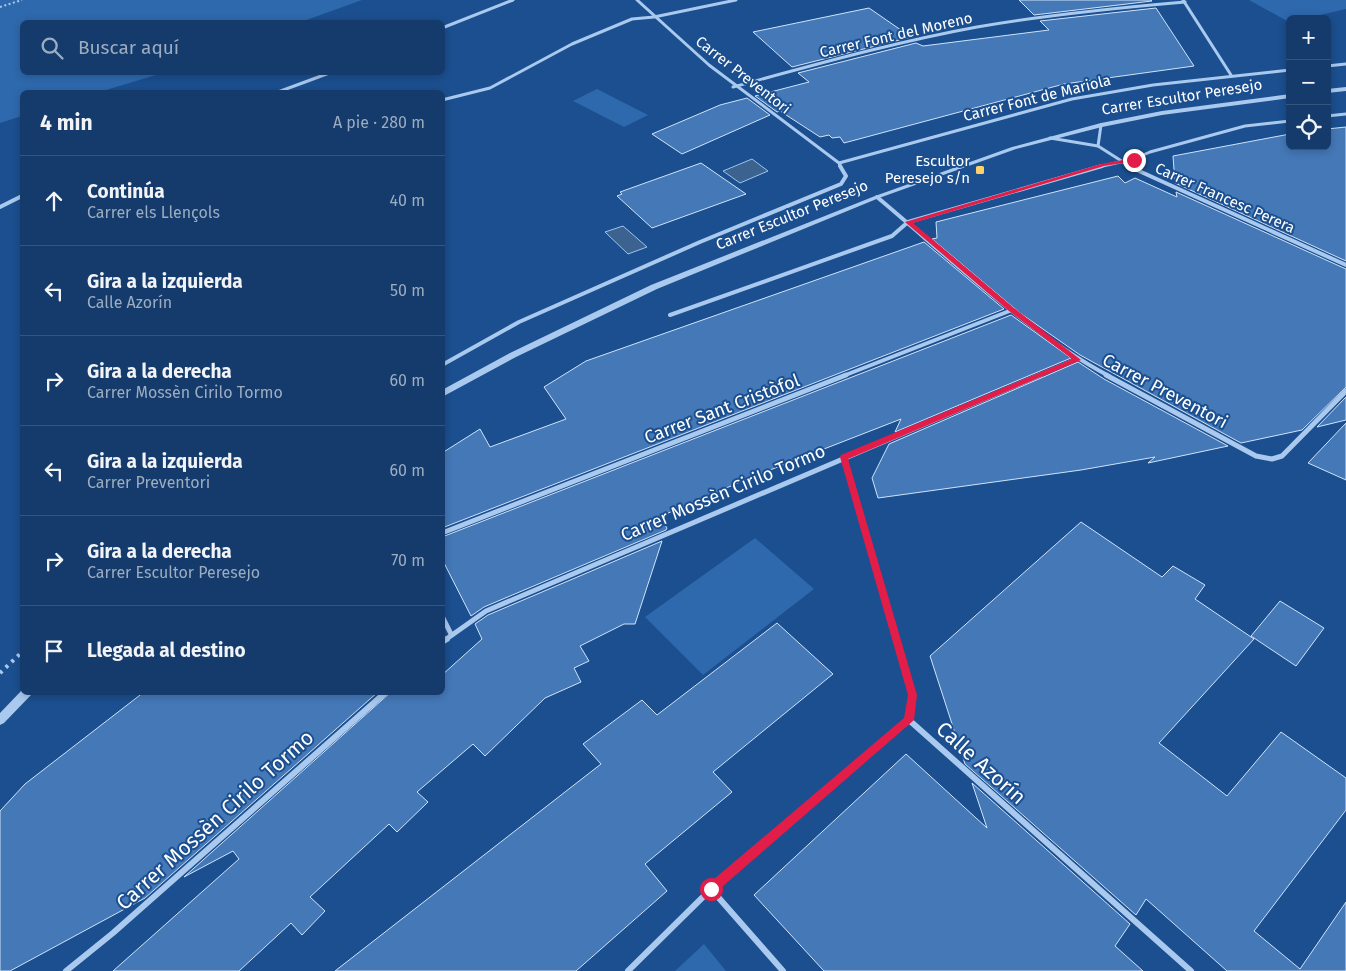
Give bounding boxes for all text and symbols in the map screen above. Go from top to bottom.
street label: Carrer Font del Moreno [818,9,974,61]
map controls [1286,15,1331,150]
button: + [1286,15,1331,60]
search box [20,20,445,75]
street label: Carrer Preventori [692,32,794,118]
icon: search [38,34,66,62]
text: Buscar aquí [78,36,179,59]
button: − [1286,60,1331,105]
street label: Carrer Font de Mariola [961,71,1113,125]
street label: Carrer Escultor Peresejo [1100,75,1264,119]
button: locate [1286,105,1331,150]
text: 4 min [40,110,93,136]
text: A pie · 280 m [333,113,425,132]
route end [1123,149,1146,172]
place label: Escultor Peresejo s/n [885,152,970,187]
street label: Carrer Francesc Perera [1152,159,1298,237]
marker: Escultor Peresejo s/n [974,164,986,176]
street label: Carrer Escultor Peresejo [713,176,871,254]
text: Continúa [87,180,165,203]
icon: ahead [40,187,68,215]
text: 40 m [390,191,425,210]
text: Carrer els Llençols [87,203,220,222]
text: Gira a la izquierda [87,270,243,293]
icon: left [40,277,68,305]
text: 50 m [390,281,425,300]
text: Calle Azorín [87,293,172,312]
street label: Carrer Preventori [1099,349,1231,433]
text: Gira a la derecha [87,360,232,383]
icon: right [40,367,68,395]
street label: Carrer Sant Cristòfol [641,369,803,449]
text: 60 m [390,371,425,390]
text: Carrer Mossèn Cirilo Tormo [87,383,283,402]
street label: Carrer Mossèn Cirilo Tormo [617,440,829,546]
text: Gira a la izquierda [87,450,243,473]
icon: left [40,457,68,485]
text: 60 m [390,461,425,480]
text: Carrer Preventori [87,473,210,492]
text: Gira a la derecha [87,540,232,563]
icon: right [40,547,68,575]
text: 70 m [391,551,425,570]
text: Carrer Escultor Peresejo [87,563,260,582]
icon: arrive [40,637,68,665]
text: Llegada al destino [87,639,246,662]
street label: Calle Azorín [931,716,1031,810]
street label: Carrer Mossèn Cirilo Tormo [111,724,319,916]
route start [700,878,723,901]

